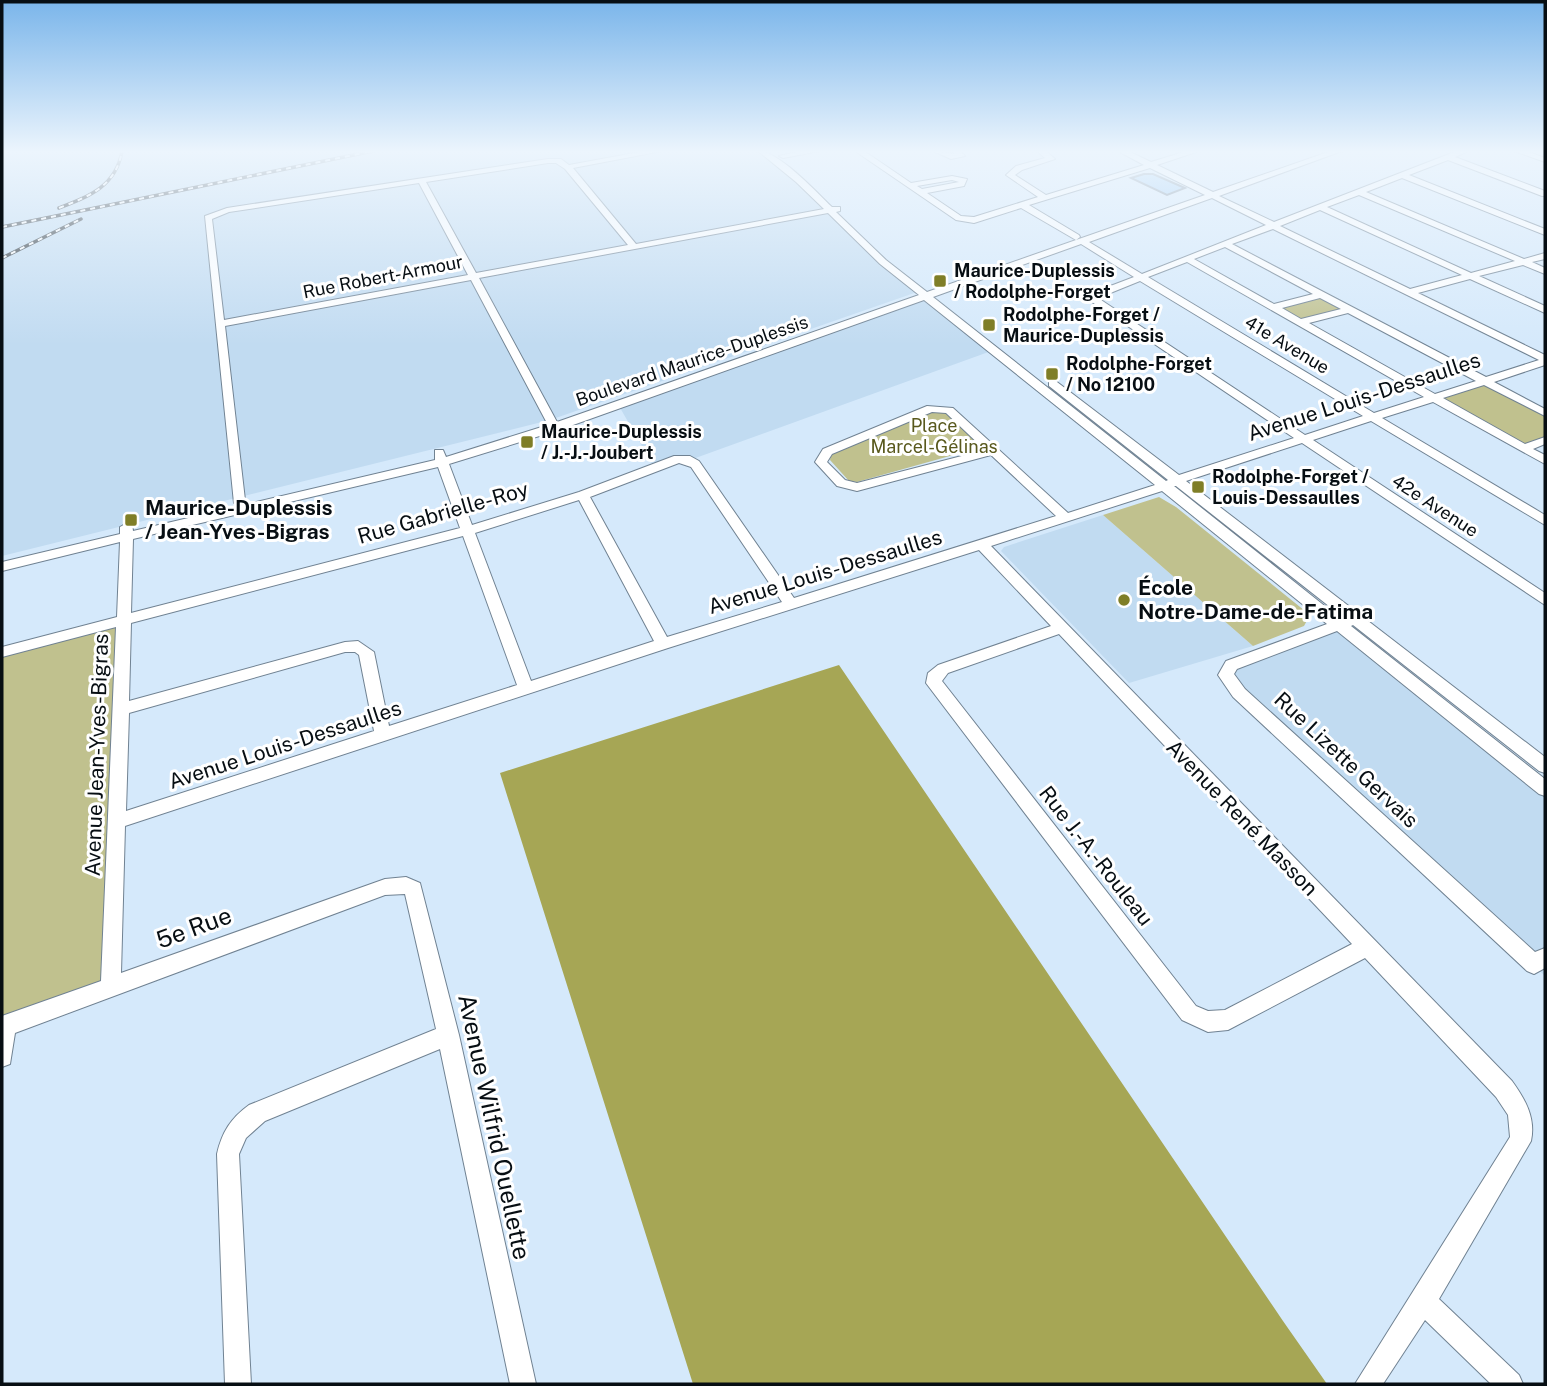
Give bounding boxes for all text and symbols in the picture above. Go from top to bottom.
street label: Rue Robert-Armour [301,251,465,302]
place label: Maurice-Duplessis / Rodolphe-Forget [954,260,1115,302]
marker: Maurice-Duplessis / Rodolphe-Forget [932,273,948,289]
place label: Rodolphe-Forget / Maurice-Duplessis [1003,304,1164,346]
street label: Boulevard Maurice-Duplessis [573,311,811,410]
street label: 41e Avenue [1241,311,1333,378]
marker: Rodolphe-Forget / Maurice-Duplessis [981,317,997,333]
street label: Avenue Louis-Dessaulles [1244,347,1483,446]
place label: Rodolphe-Forget / No 12100 [1066,353,1212,395]
marker: Rodolphe-Forget / No 12100 [1044,366,1060,382]
park label: Place Marcel-Gélinas [870,415,998,457]
place label: Maurice-Duplessis / J.-J.-Joubert [541,421,702,463]
marker: Maurice-Duplessis / J.-J.-Joubert [519,434,535,450]
place label: Rodolphe-Forget / Louis-Dessaulles [1212,466,1369,508]
street label: 42e Avenue [1388,470,1482,541]
street label: Rue Gabrielle-Roy [355,476,531,549]
marker: Rodolphe-Forget / Louis-Dessaulles [1190,479,1206,495]
place label: Maurice-Duplessis / Jean-Yves-Bigras [145,495,332,544]
marker: Maurice-Duplessis / Jean-Yves-Bigras [123,512,139,528]
street label: Avenue Louis-Dessaulles [705,524,945,619]
place label: École Notre-Dame-de-Fatima [1138,575,1373,624]
marker: École Notre-Dame-de-Fatima [1116,592,1132,608]
street label: Avenue Jean-Yves-Bigras [80,633,113,877]
street label: Rue Lizette Gervais [1269,687,1423,833]
street label: Avenue Louis-Dessaulles [165,695,404,794]
street label: Avenue René Masson [1161,734,1323,901]
street label: Rue J.-A.-Rouleau [1034,781,1159,930]
street label: 5e Rue [152,901,235,954]
street label: Avenue Wilfrid Ouellette [453,991,537,1262]

